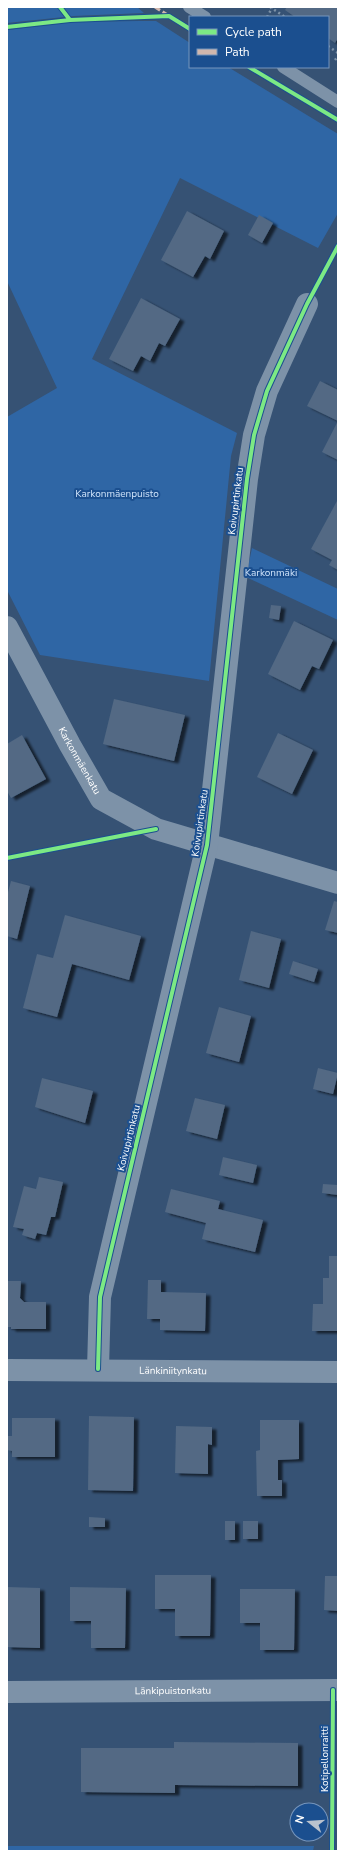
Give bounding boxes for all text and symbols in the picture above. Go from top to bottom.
legend [189,16,329,68]
text: Cycle path [225,24,282,40]
text: Path [225,44,250,60]
street label: Koivupirtinkatu [225,467,247,535]
park label: Karkonmäenpuisto [75,487,159,501]
park label: Karkonmäki [245,566,297,580]
street label: Karkonmäenkatu [55,724,104,797]
street label: Koivupirtinkatu [188,789,212,857]
street label: Koivupirtinkatu [114,1103,144,1173]
street label: Länkiniitynkatu [139,1364,207,1378]
street label: Länkipuistonkatu [135,1684,211,1698]
street label: Kotipellonraitti [318,1726,332,1792]
north arrow [289,1802,329,1842]
text: N [292,1813,308,1825]

